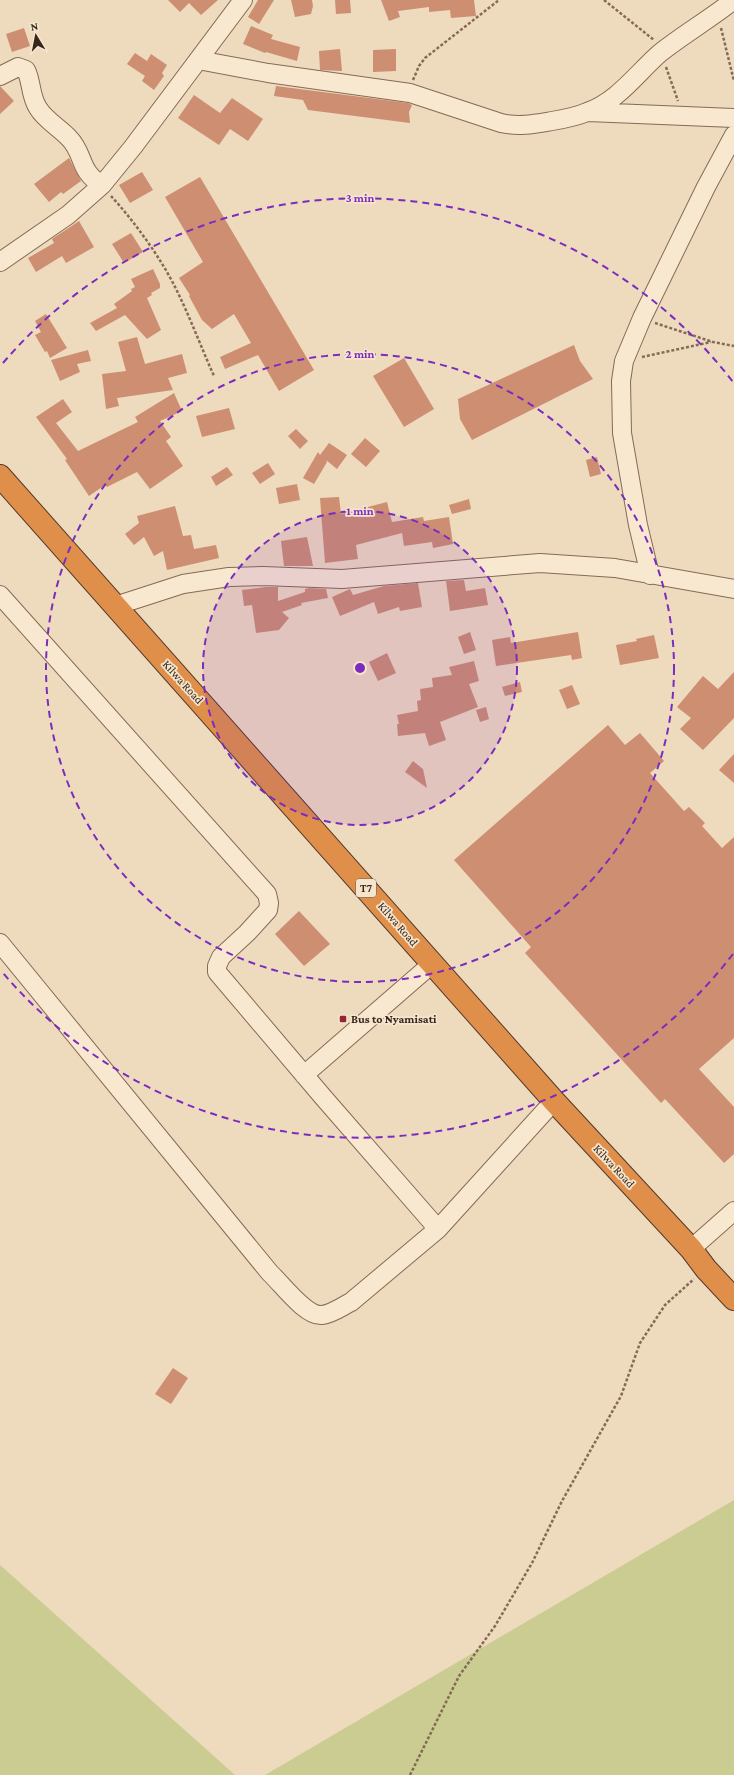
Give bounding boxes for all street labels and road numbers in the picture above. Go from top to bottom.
street label: Kilwa Road [160,657,207,707]
road number: T7 [356,879,376,897]
street label: Kilwa Road [375,899,421,950]
street label: Kilwa Road [590,1141,638,1191]

